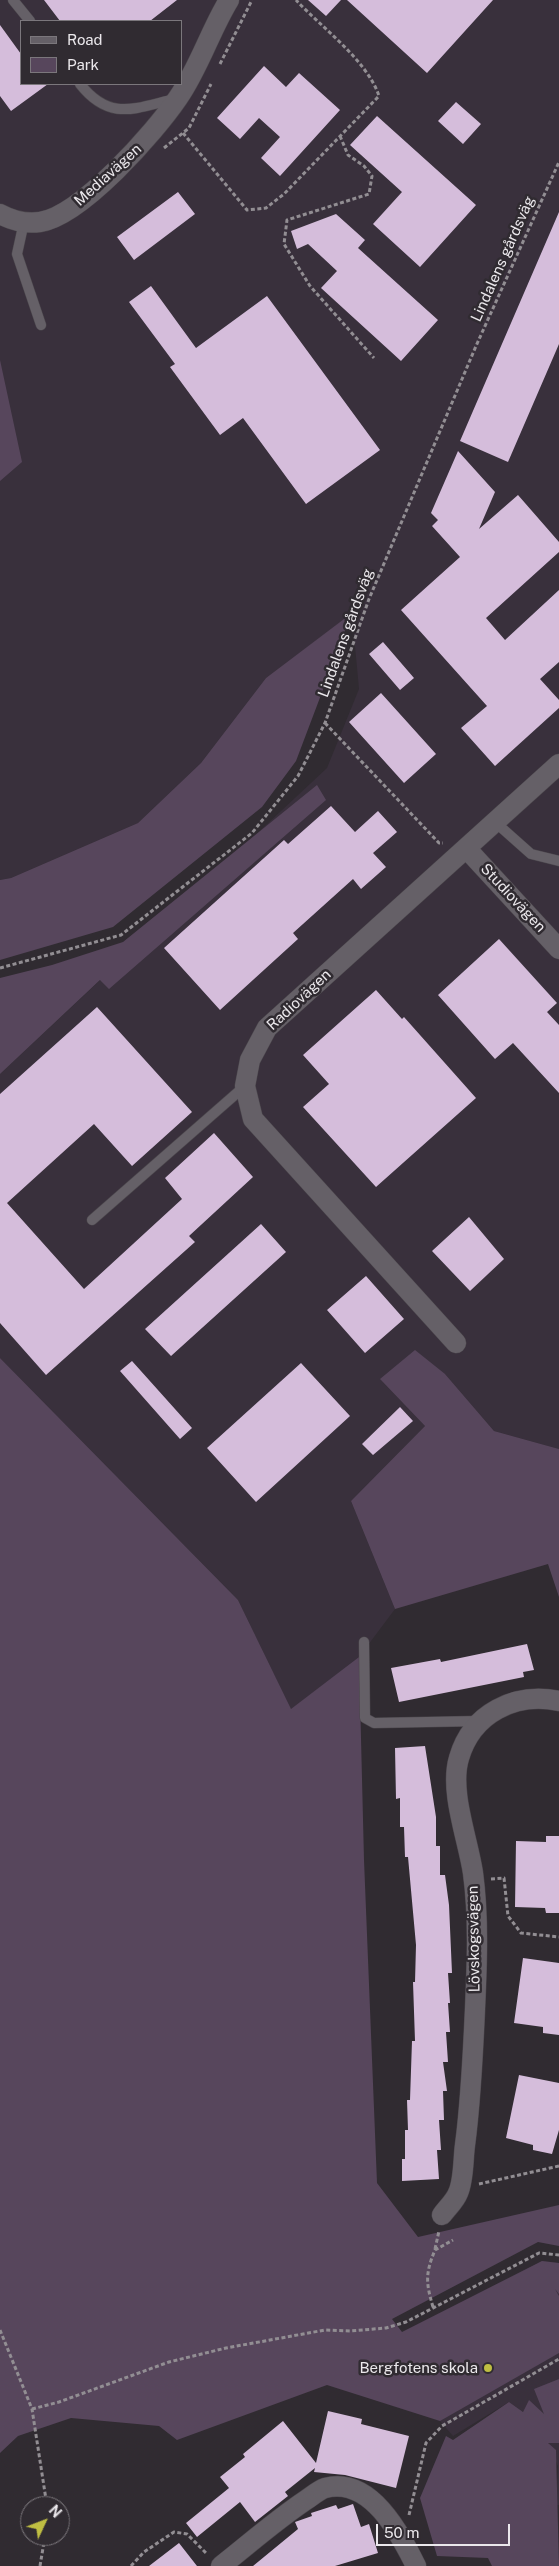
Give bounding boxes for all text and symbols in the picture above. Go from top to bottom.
legend [20,20,182,85]
text: Road [67,31,103,48]
text: Park [67,56,99,73]
street label: Mediavägen [71,140,145,210]
street label: Lindalens gårdsväg [467,193,539,325]
street label: Lindalens gårdsväg [314,566,378,700]
street label: Studiovägen [477,860,549,936]
street label: Radiovägen [263,966,335,1034]
street label: Lövskogsvägen [464,1885,484,1993]
place label: Bergfotens skola [359,2359,478,2377]
marker: Bergfotens skola [482,2362,494,2374]
north arrow [20,2496,70,2546]
text: N [46,2502,65,2521]
scale bar [379,2514,513,2546]
text: 50 m [384,2524,419,2541]

